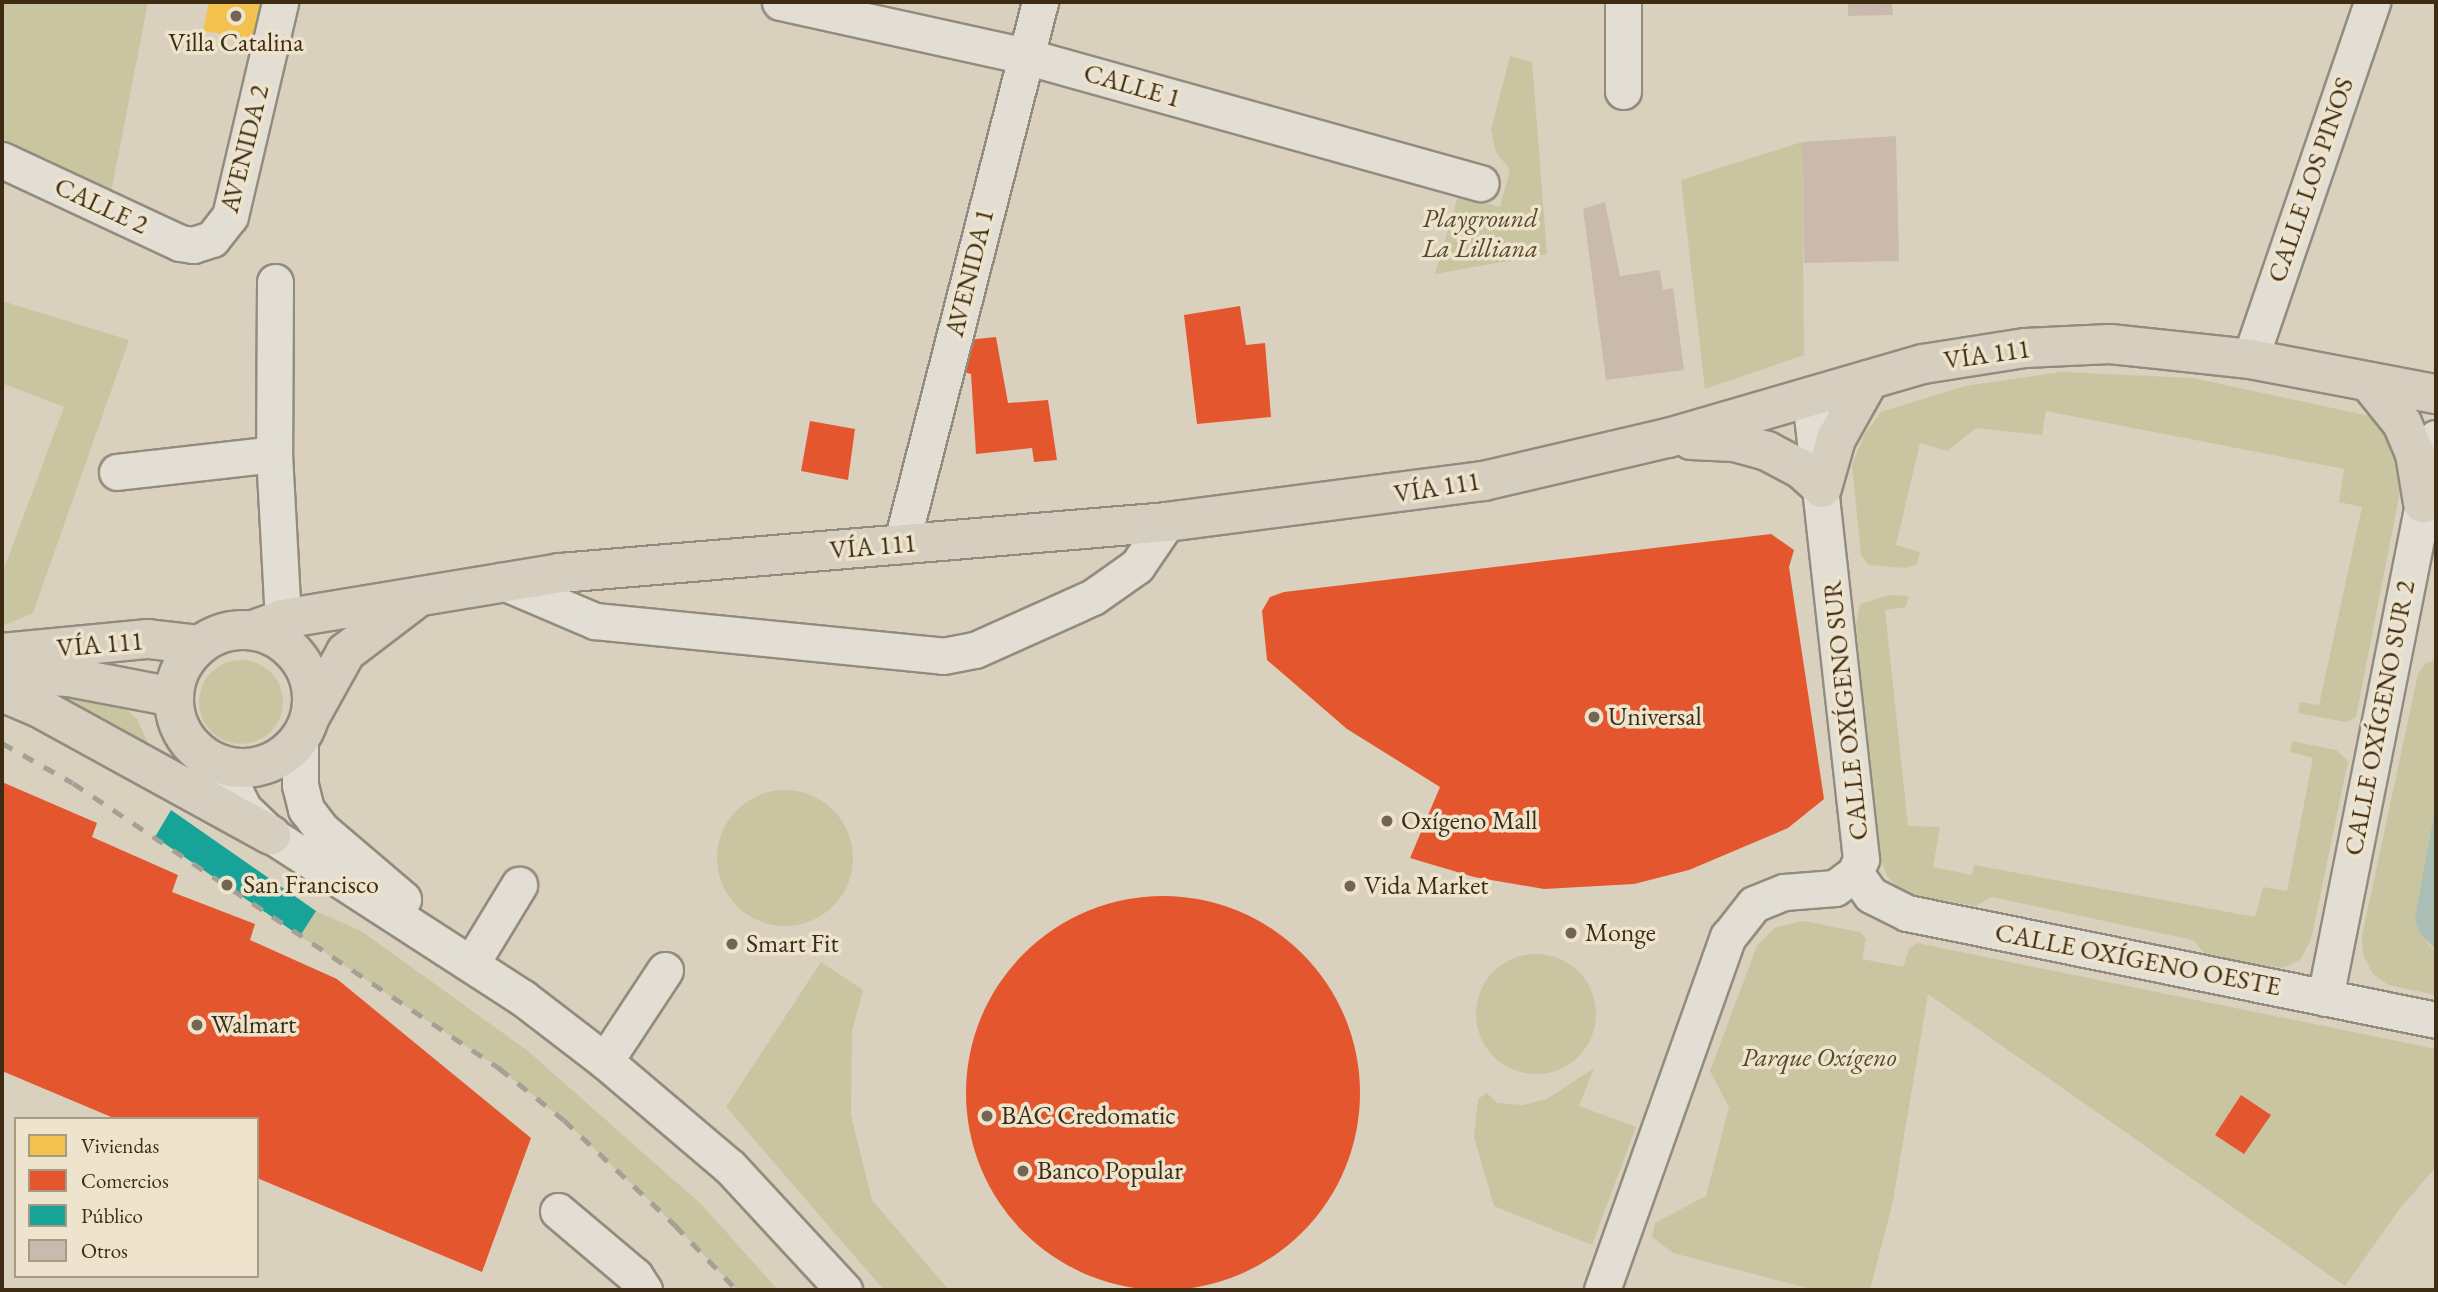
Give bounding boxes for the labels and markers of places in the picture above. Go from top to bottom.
marker: Villa Catalina [228,8,244,24]
place label: Villa Catalina [168,27,304,59]
place label: Universal [1608,701,1702,733]
marker: Universal [1586,709,1602,725]
place label: Oxígeno Mall [1401,805,1537,837]
marker: Oxígeno Mall [1379,813,1395,829]
place label: San Francisco [243,869,379,901]
place label: Vida Market [1364,870,1489,902]
marker: San Francisco [217,875,237,895]
marker: Vida Market [1342,878,1358,894]
place label: Monge [1585,917,1656,949]
marker: Monge [1563,925,1579,941]
place label: Smart Fit [746,928,839,960]
marker: Smart Fit [724,936,740,952]
place label: Walmart [211,1009,296,1041]
marker: Walmart [189,1017,205,1033]
place label: BAC Credomatic [1001,1100,1176,1132]
marker: BAC Credomatic [979,1108,995,1124]
place label: Banco Popular [1037,1155,1183,1187]
marker: Banco Popular [1015,1163,1031,1179]

